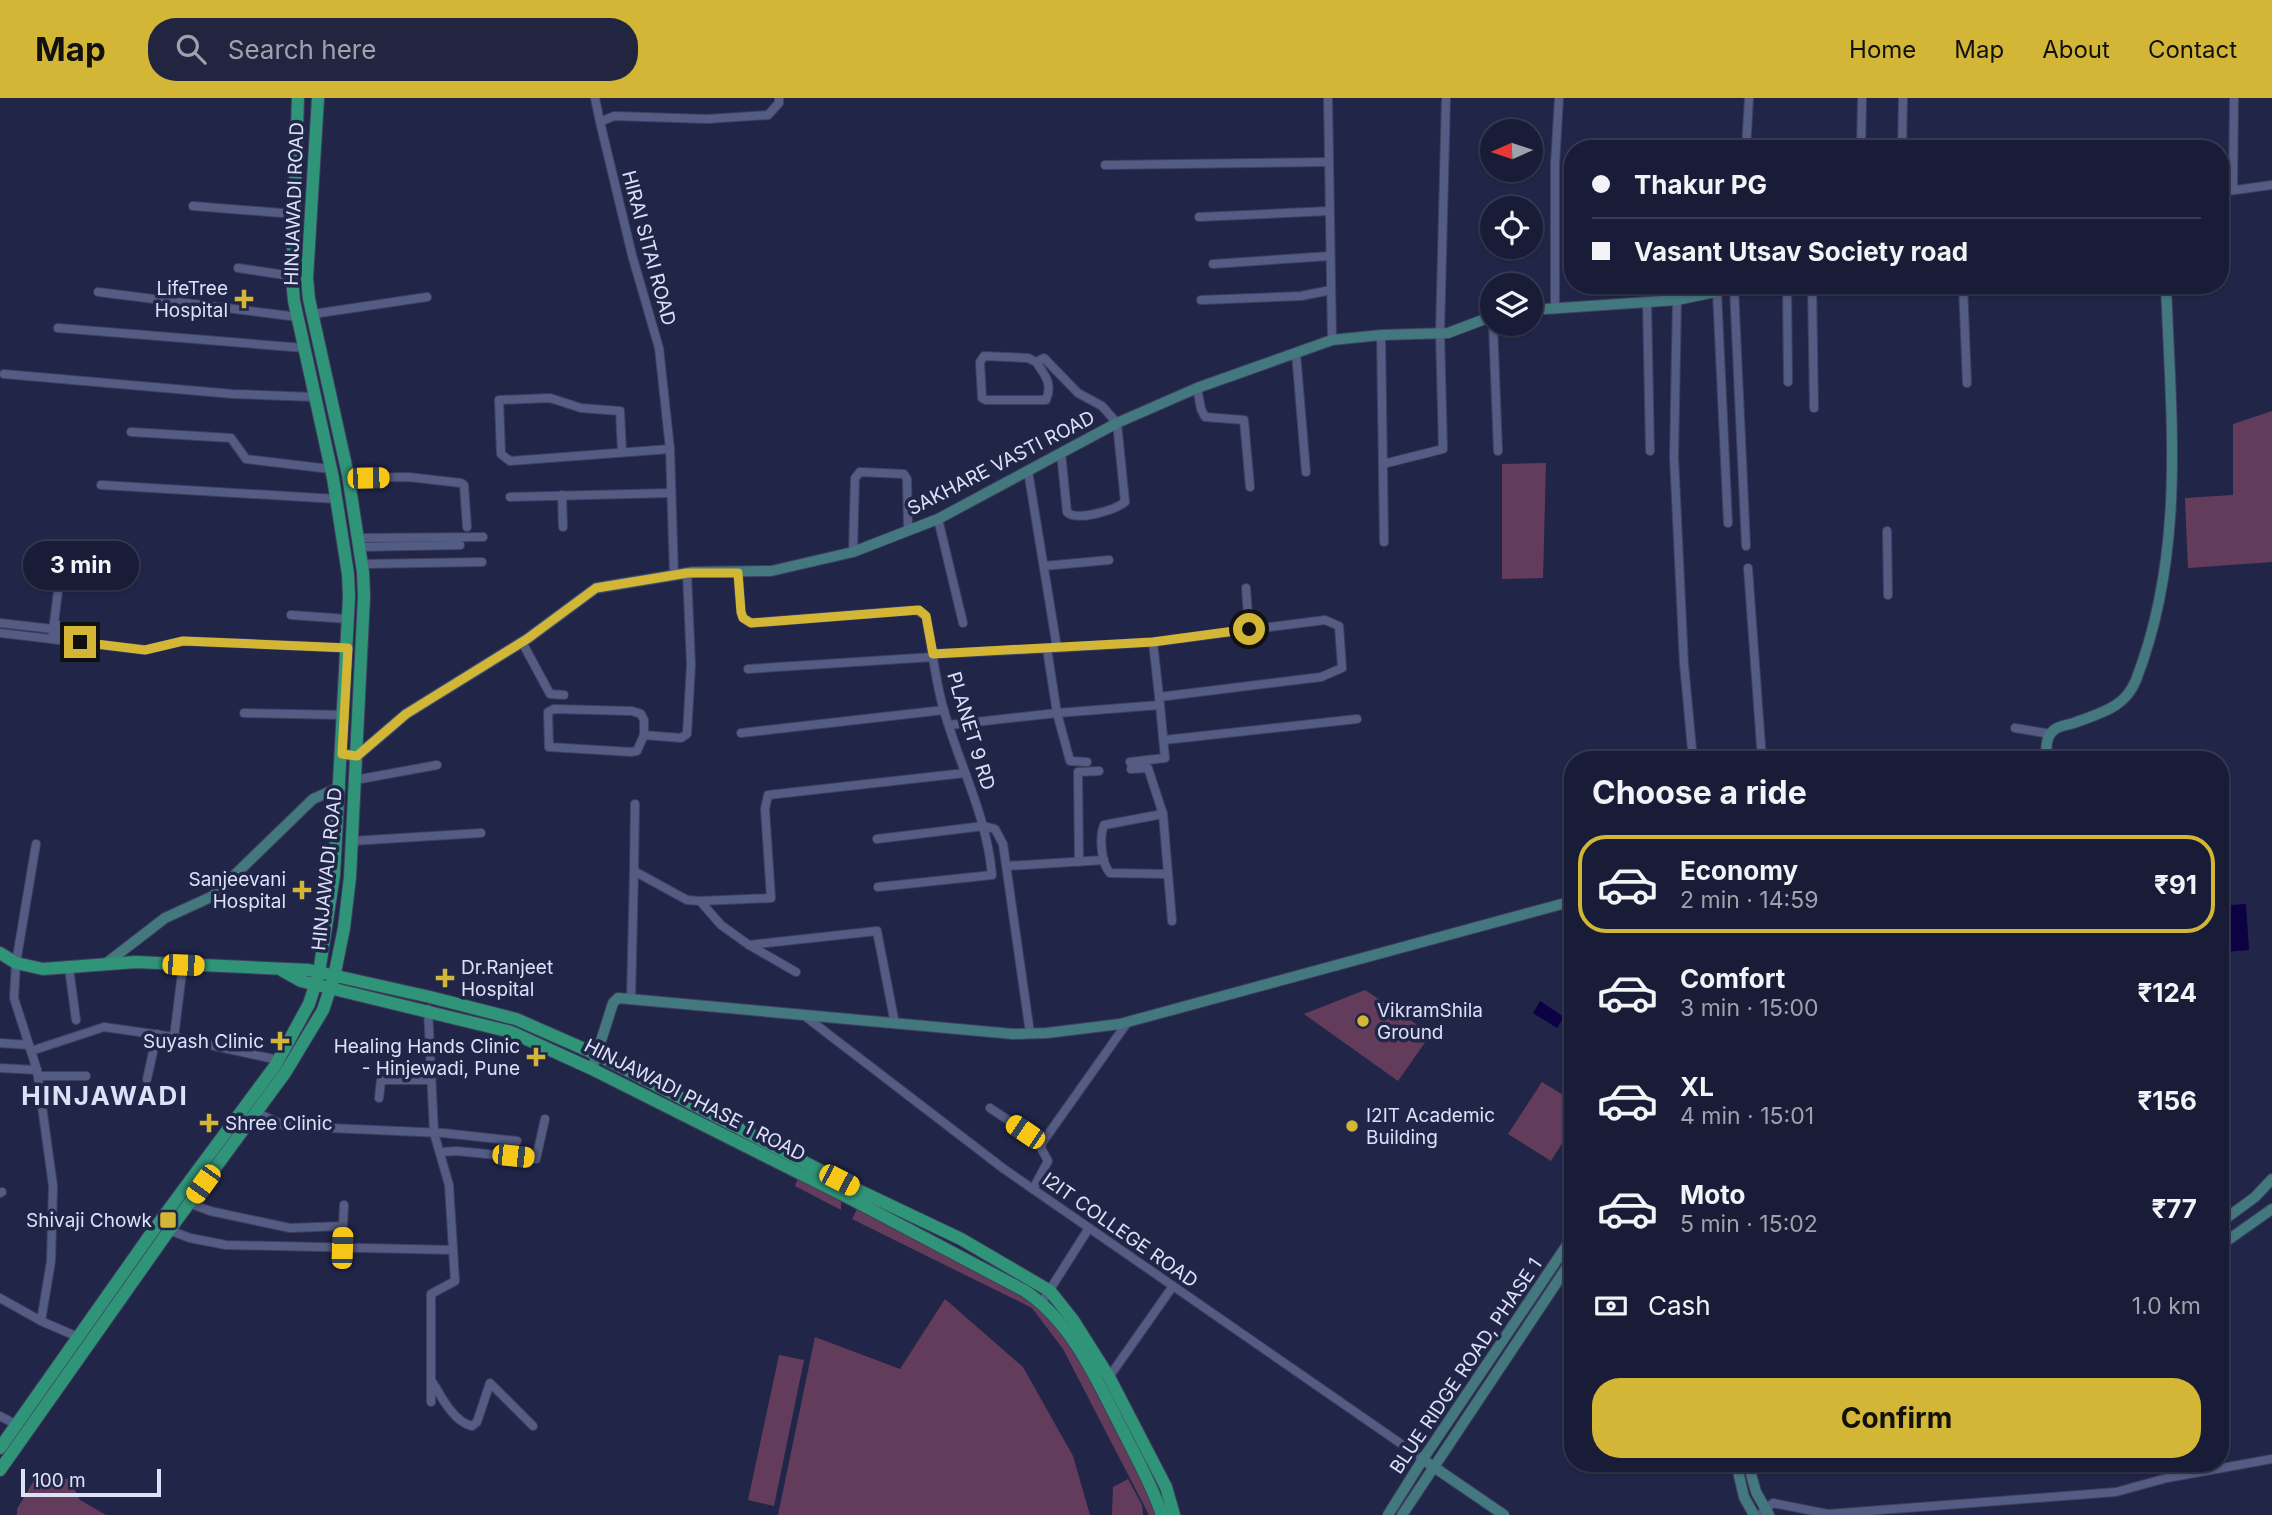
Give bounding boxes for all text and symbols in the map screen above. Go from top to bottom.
search box [148,18,638,81]
text: Map [35,29,106,69]
icon: search [172,30,210,68]
text: Search here [228,34,376,65]
text: Home [1849,35,1916,64]
text: Map [1954,35,2004,64]
text: About [2042,35,2110,64]
text: Contact [2148,35,2237,64]
north arrow [1480,119,1544,182]
map controls [1480,119,1543,336]
street label: HINJAWADI ROAD [280,122,308,286]
street label: HIRAI SITAI ROAD [617,168,681,328]
text: Thakur PG [1634,169,1767,200]
button: locate [1480,196,1543,259]
text: Vasant Utsav Society road [1634,236,1968,267]
button: layers [1480,273,1543,336]
place label: LifeTree Hospital [155,277,228,322]
marker: LifeTree Hospital [234,289,254,309]
street label: SAKHARE VASTI ROAD [904,406,1098,520]
car [347,467,390,489]
callout: 3 min [22,540,138,589]
text: 3 min [50,551,112,579]
route start [1233,613,1265,645]
route end [64,626,96,658]
street label: PLANET 9 RD [942,669,1000,793]
text: Choose a ride [1592,773,1807,812]
street label: HINJAWADI ROAD [307,786,347,952]
icon: car [1596,853,1659,916]
text: Economy [1680,855,1798,886]
place label: Sanjeevani Hospital [188,868,286,913]
text: ₹91 [2154,869,2197,900]
marker: Sanjeevani Hospital [292,880,312,900]
text: 2 min · 14:59 [1680,886,1818,914]
car [162,954,205,976]
place label: Dr.Ranjeet Hospital [461,956,553,1001]
icon: car [1596,961,1659,1024]
text: Comfort [1680,963,1785,994]
marker: Dr.Ranjeet Hospital [435,968,455,988]
text: ₹124 [2137,977,2197,1008]
text: 3 min · 15:00 [1680,994,1819,1022]
place label: VikramShila Ground [1377,999,1483,1044]
marker: VikramShila Ground [1355,1013,1371,1029]
place label: Suyash Clinic [143,1030,264,1053]
marker: Suyash Clinic [270,1031,290,1051]
street label: HINJAWADI PHASE 1 ROAD [581,1034,809,1166]
place label: Healing Hands Clinic - Hinjewadi, Pune [334,1035,520,1080]
marker: Healing Hands Clinic - Hinjewadi, Pune [526,1047,546,1067]
icon: car [1596,1069,1659,1132]
text: XL [1680,1071,1714,1102]
district label: HINJAWADI [21,1080,189,1111]
text: ₹156 [2137,1085,2197,1116]
text: 4 min · 15:01 [1680,1102,1814,1130]
place label: I2IT Academic Building [1366,1104,1495,1149]
place label: Shree Clinic [225,1112,333,1135]
car [1002,1112,1049,1152]
marker: Shree Clinic [199,1113,219,1133]
marker: I2IT Academic Building [1344,1118,1360,1134]
car [492,1143,535,1169]
car [183,1161,224,1207]
car [816,1161,863,1199]
street label: I2IT COLLEGE ROAD [1038,1168,1202,1292]
icon: car [1596,1177,1659,1240]
text: Moto [1680,1179,1745,1210]
text: ₹77 [2151,1193,2197,1224]
place label: Shivaji Chowk [26,1209,153,1232]
marker: Shivaji Chowk [158,1210,178,1230]
text: 5 min · 15:02 [1680,1210,1818,1238]
car [331,1227,354,1269]
street label: BLUE RIDGE ROAD, PHASE 1 [1385,1254,1547,1478]
icon: cash [1592,1287,1630,1325]
text: Cash [1648,1290,1711,1321]
text: 1.0 km [2132,1292,2201,1320]
button: Confirm [1592,1378,2201,1458]
scale bar [21,1466,161,1498]
text: 100 m [32,1469,86,1492]

